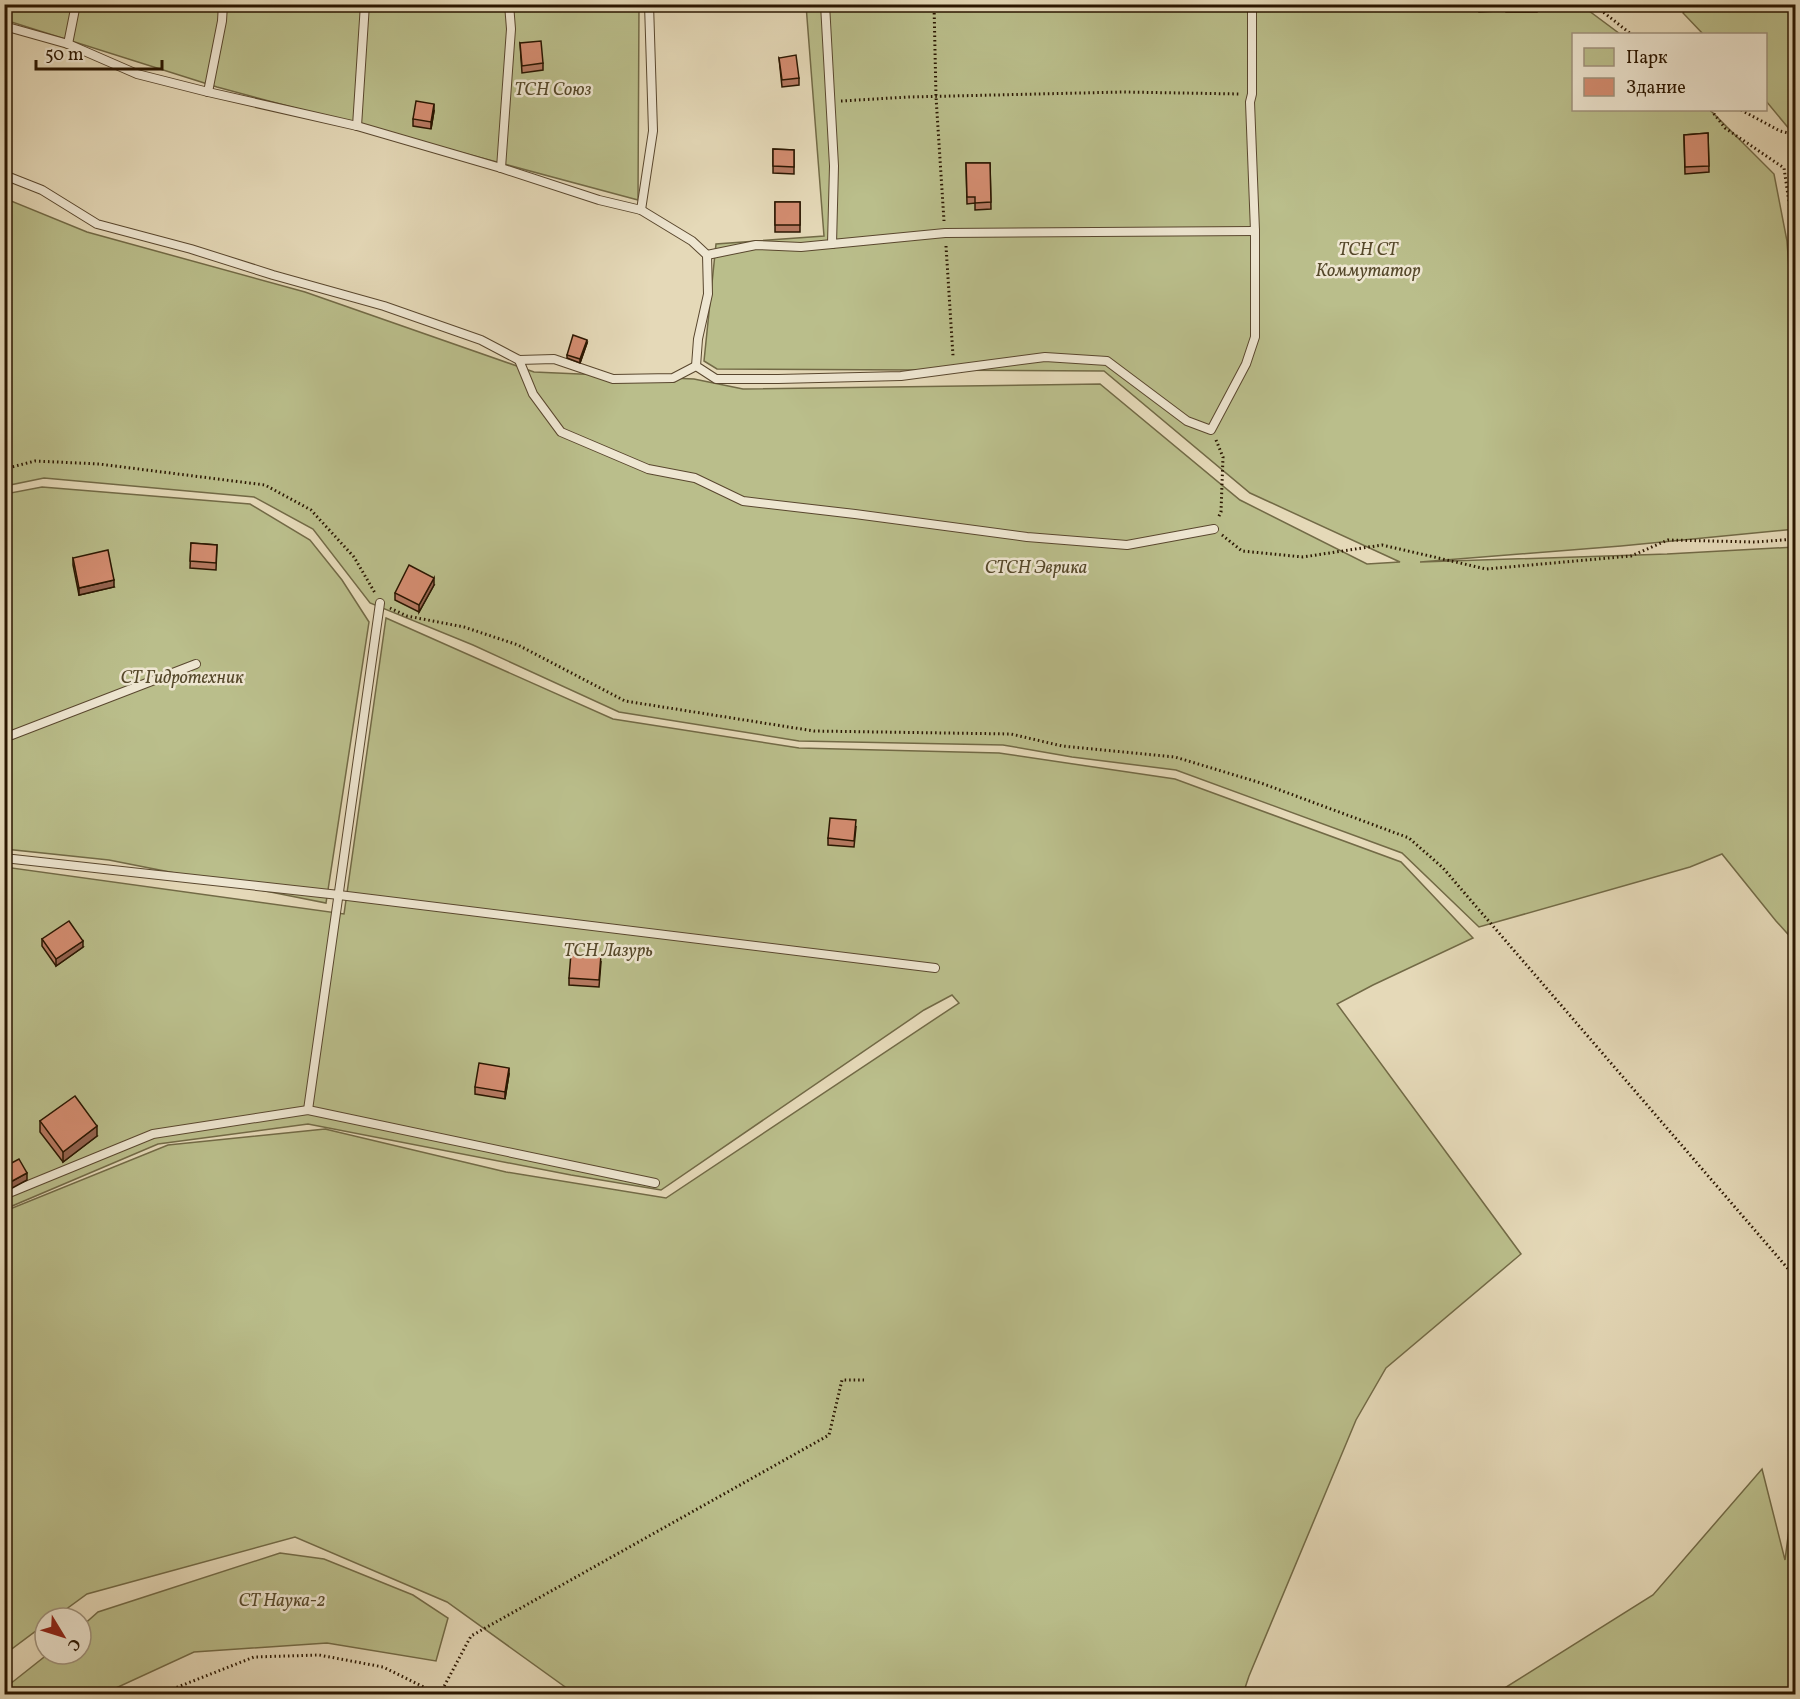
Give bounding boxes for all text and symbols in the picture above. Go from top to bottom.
scale bar [36,33,162,71]
legend [1572,33,1767,111]
text: 50 m [45,43,84,68]
text: Парк [1626,46,1668,71]
text: Здание [1626,76,1686,101]
park label: ТСН Союз [515,78,591,103]
park label: ТСН СТ Коммутатор [1316,238,1421,284]
park label: СТСН Эврика [985,556,1087,581]
park label: СТ Гидротехник [120,666,244,691]
park label: ТСН Лазурь [563,939,653,964]
park label: СТ Наука-2 [239,1589,326,1614]
north arrow [33,1606,93,1666]
text: С [61,1633,85,1655]

